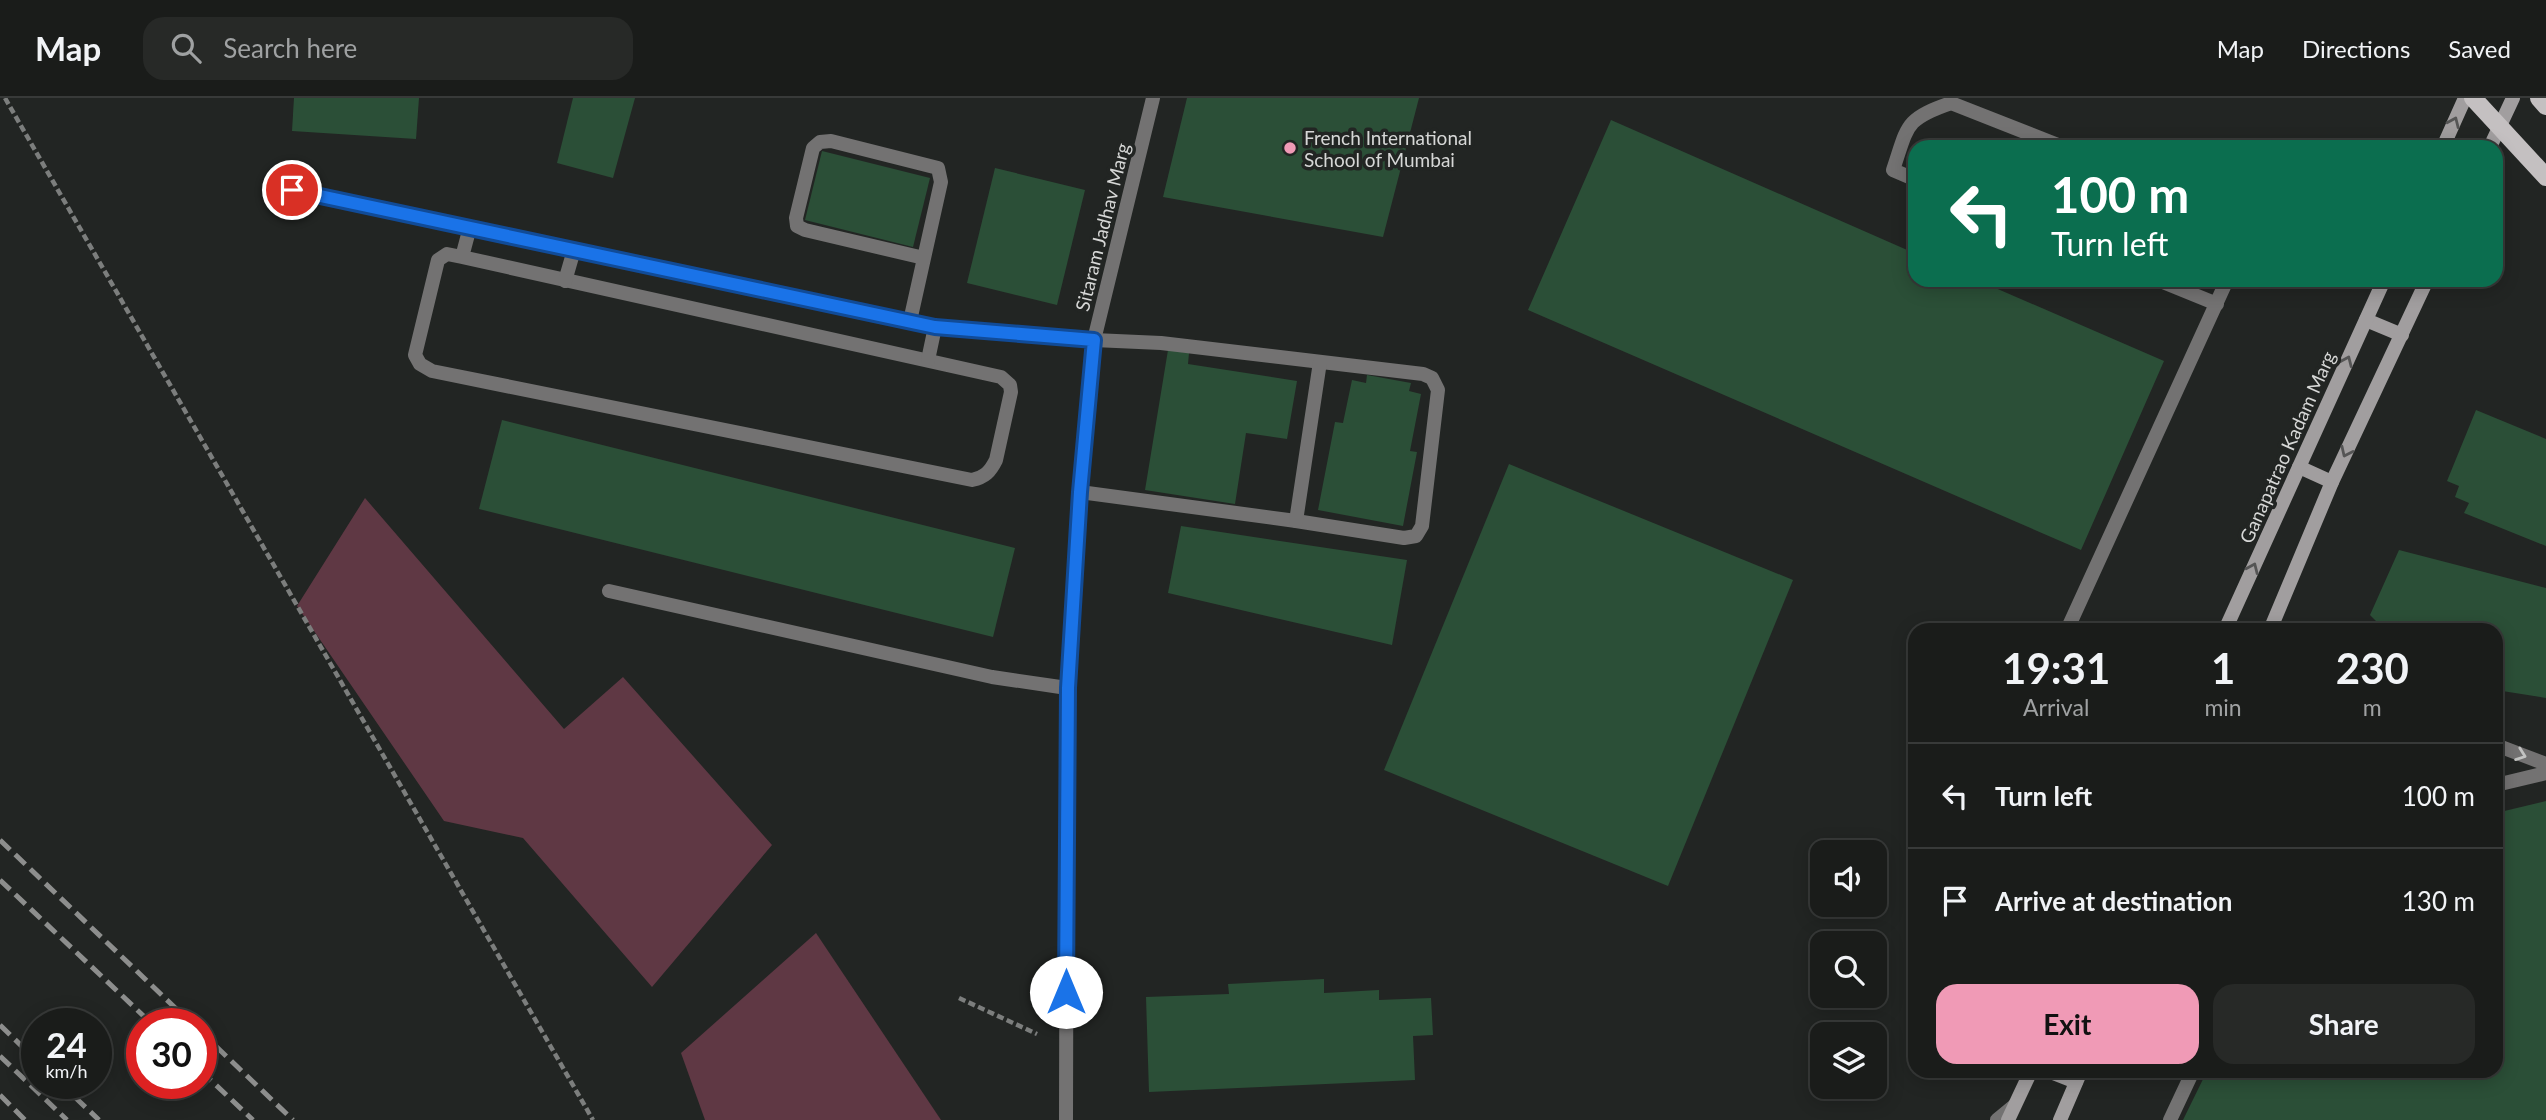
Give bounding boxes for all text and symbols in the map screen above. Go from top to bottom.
search box [143,17,633,80]
text: Map [35,28,101,68]
icon: search [167,29,205,67]
text: Search here [223,32,357,64]
text: Map [2217,34,2264,63]
text: Directions [2302,34,2410,63]
text: Saved [2448,34,2511,63]
one-way arrow [2446,117,2460,130]
place label: French International School of Mumbai [1304,126,1472,171]
street label: Sitaram Jadhav Marg [1070,140,1134,313]
marker: French International School of Mumbai [1282,140,1298,156]
pin [262,160,322,220]
text: 100 m [2051,165,2189,223]
icon: left [1936,168,2027,259]
icon: arrive [273,171,311,209]
text: Turn left [2051,224,2168,263]
street label: Ganapatrao Kadam Marg [2234,347,2340,547]
one-way arrow [2339,355,2353,368]
one-way arrow [2340,445,2354,457]
one-way arrow [2245,563,2259,575]
text: 19:31 [2002,643,2110,693]
text: 1 [2211,643,2235,693]
text: 230 [2336,643,2409,693]
text: Arrival [2023,693,2089,721]
text: min [2204,693,2242,721]
text: m [2363,693,2382,721]
one-way arrow [2514,746,2526,760]
icon: left [1936,777,1974,815]
text: Turn left [1995,780,2092,812]
text: 100 m [2402,780,2475,812]
map controls [1810,840,1887,1099]
button: sound [1810,840,1887,917]
icon: arrive [1936,882,1974,920]
text: Arrive at destination [1995,885,2232,917]
text: 130 m [2402,885,2475,917]
button: search [1810,931,1887,1008]
position arrow [1029,955,1103,1029]
button: Exit [1936,984,2199,1064]
button: Share [2213,984,2475,1064]
speed limit sign: 30 [126,1008,217,1099]
button: layers [1810,1022,1887,1099]
text: 24 [46,1023,87,1065]
text: km/h [45,1060,88,1082]

